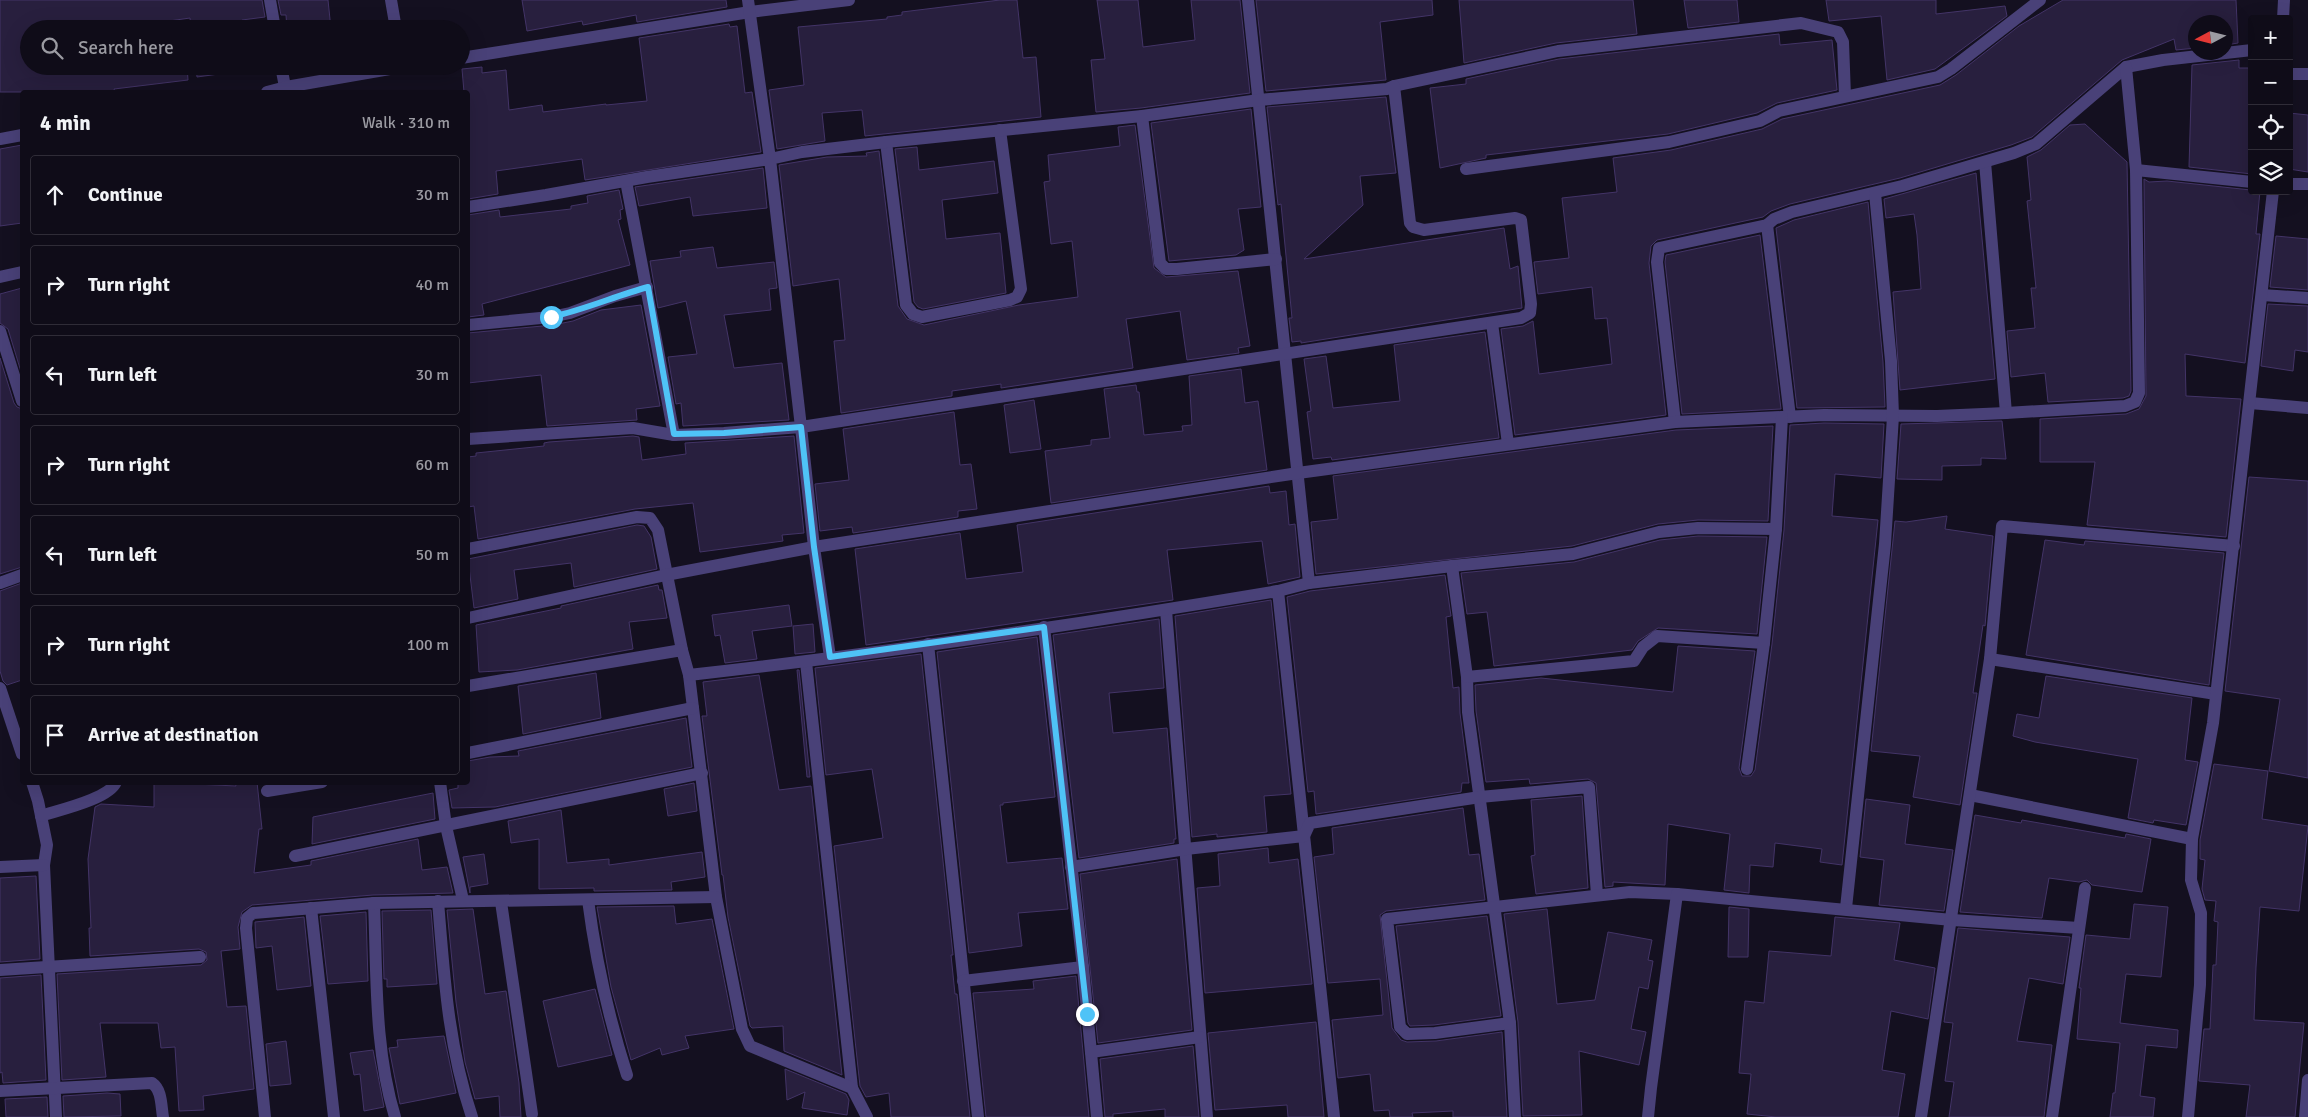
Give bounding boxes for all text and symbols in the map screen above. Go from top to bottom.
north arrow [2188,15,2233,60]
map controls [2248,15,2293,195]
button: + [2248,15,2293,60]
search box [20,20,470,75]
icon: search [38,34,66,62]
text: Search here [78,36,174,60]
button: − [2248,60,2293,105]
button: locate [2248,105,2293,150]
text: 4 min [40,110,91,136]
text: Walk · 310 m [362,113,450,133]
button: layers [2248,150,2293,195]
icon: ahead [41,181,69,209]
text: Continue [88,183,163,207]
text: 30 m [415,185,449,205]
icon: right [41,271,69,299]
text: Turn right [88,273,170,297]
text: 40 m [415,275,449,295]
route start [540,306,563,329]
icon: left [41,361,69,389]
text: Turn left [88,363,157,387]
text: 30 m [415,365,449,385]
icon: right [41,451,69,479]
text: Turn right [88,453,170,477]
text: 60 m [415,455,449,475]
icon: left [41,541,69,569]
text: Turn left [88,543,157,567]
text: 50 m [415,545,449,565]
icon: right [41,631,69,659]
text: Turn right [88,633,170,657]
text: 100 m [407,635,449,655]
icon: arrive [41,721,69,749]
text: Arrive at destination [88,723,259,747]
route end [1076,1003,1099,1026]

